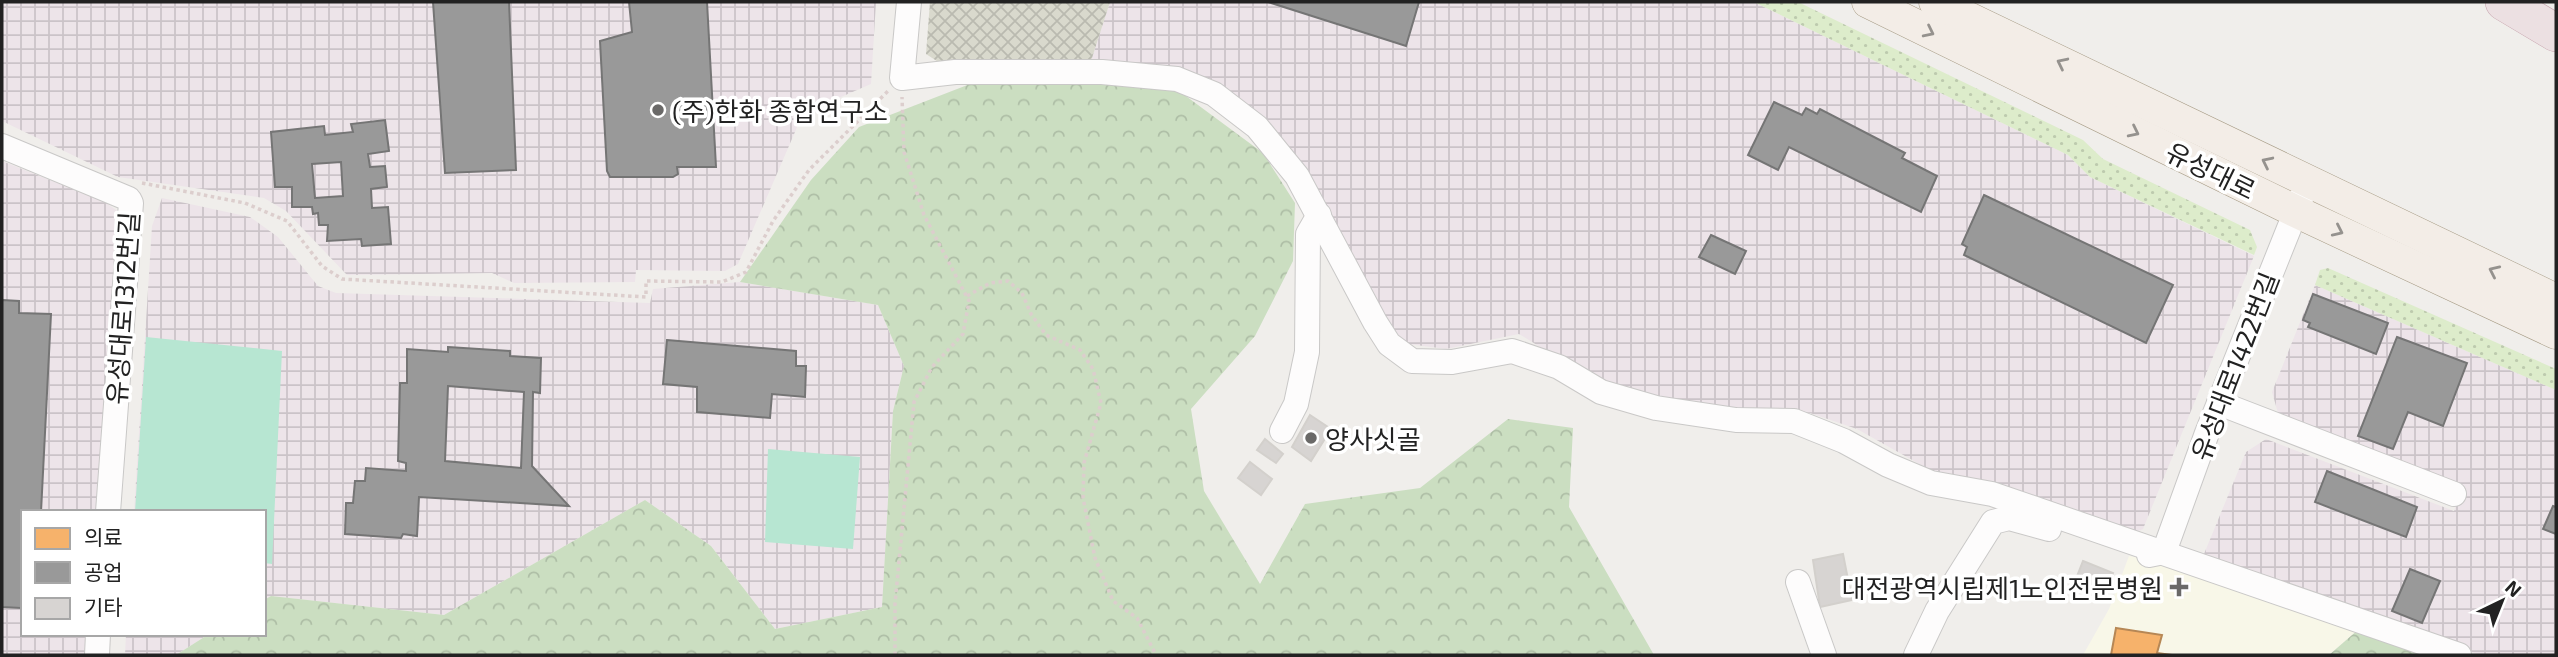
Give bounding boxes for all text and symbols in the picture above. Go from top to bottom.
one-way arrow [1922,23,1934,37]
one-way arrow [2057,58,2069,72]
place label: (주)한화 종합연구소 [672,95,888,126]
marker: (주)한화 종합연구소 [650,102,666,118]
one-way arrow [2127,124,2139,138]
street label: 유성대로 [2161,135,2261,205]
one-way arrow [2262,157,2274,171]
street label: 유성대로1312번길 [100,211,144,405]
one-way arrow [2331,223,2343,237]
one-way arrow [2489,265,2501,279]
street label: 유성대로1422번길 [2184,268,2284,464]
place label: 양사싯골 [1325,423,1421,454]
marker: 양사싯골 [1303,430,1319,446]
legend [21,510,266,636]
text: 의료 [84,524,123,549]
text: 공업 [84,559,123,584]
north arrow [2467,566,2537,636]
place label: 대전광역시립제1노인전문병원 [1842,572,2163,603]
text: N [2501,575,2527,601]
marker: 대전광역시립제1노인전문병원 [2169,577,2189,597]
text: 기타 [84,594,123,619]

